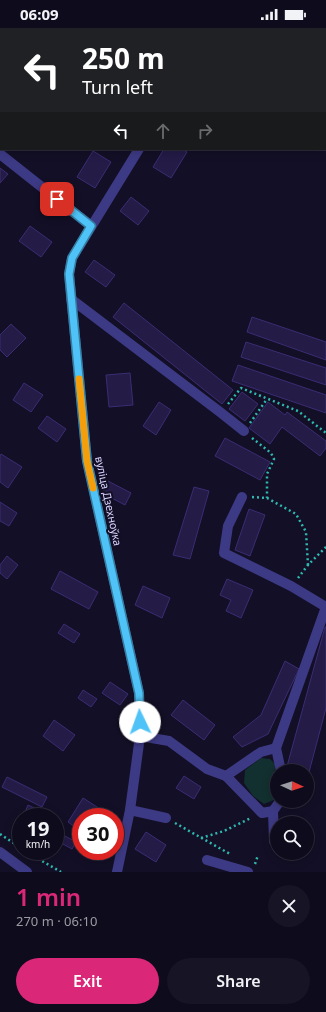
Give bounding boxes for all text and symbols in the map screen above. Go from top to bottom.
text: 06:09 [20,4,59,24]
text: 250 m [82,39,165,77]
icon: left [16,44,68,96]
text: Turn left [82,75,153,99]
icon: left [110,120,132,142]
icon: ahead [152,120,174,142]
icon: right [194,120,216,142]
pin [40,182,74,216]
icon: arrive [46,188,68,210]
street label: вуліца Дзехноўка [92,455,126,547]
position arrow [119,701,161,743]
north arrow [270,764,314,808]
map controls [270,764,314,860]
speed limit sign: 30 [72,808,124,860]
text: 19 [27,815,49,842]
button: search [270,816,314,860]
text: km/h [26,837,50,851]
text: 1 min [16,880,81,913]
button: close [268,885,310,927]
text: 270 m · 06:10 [16,912,97,930]
button: Exit [16,958,159,1004]
button: Share [167,958,310,1004]

